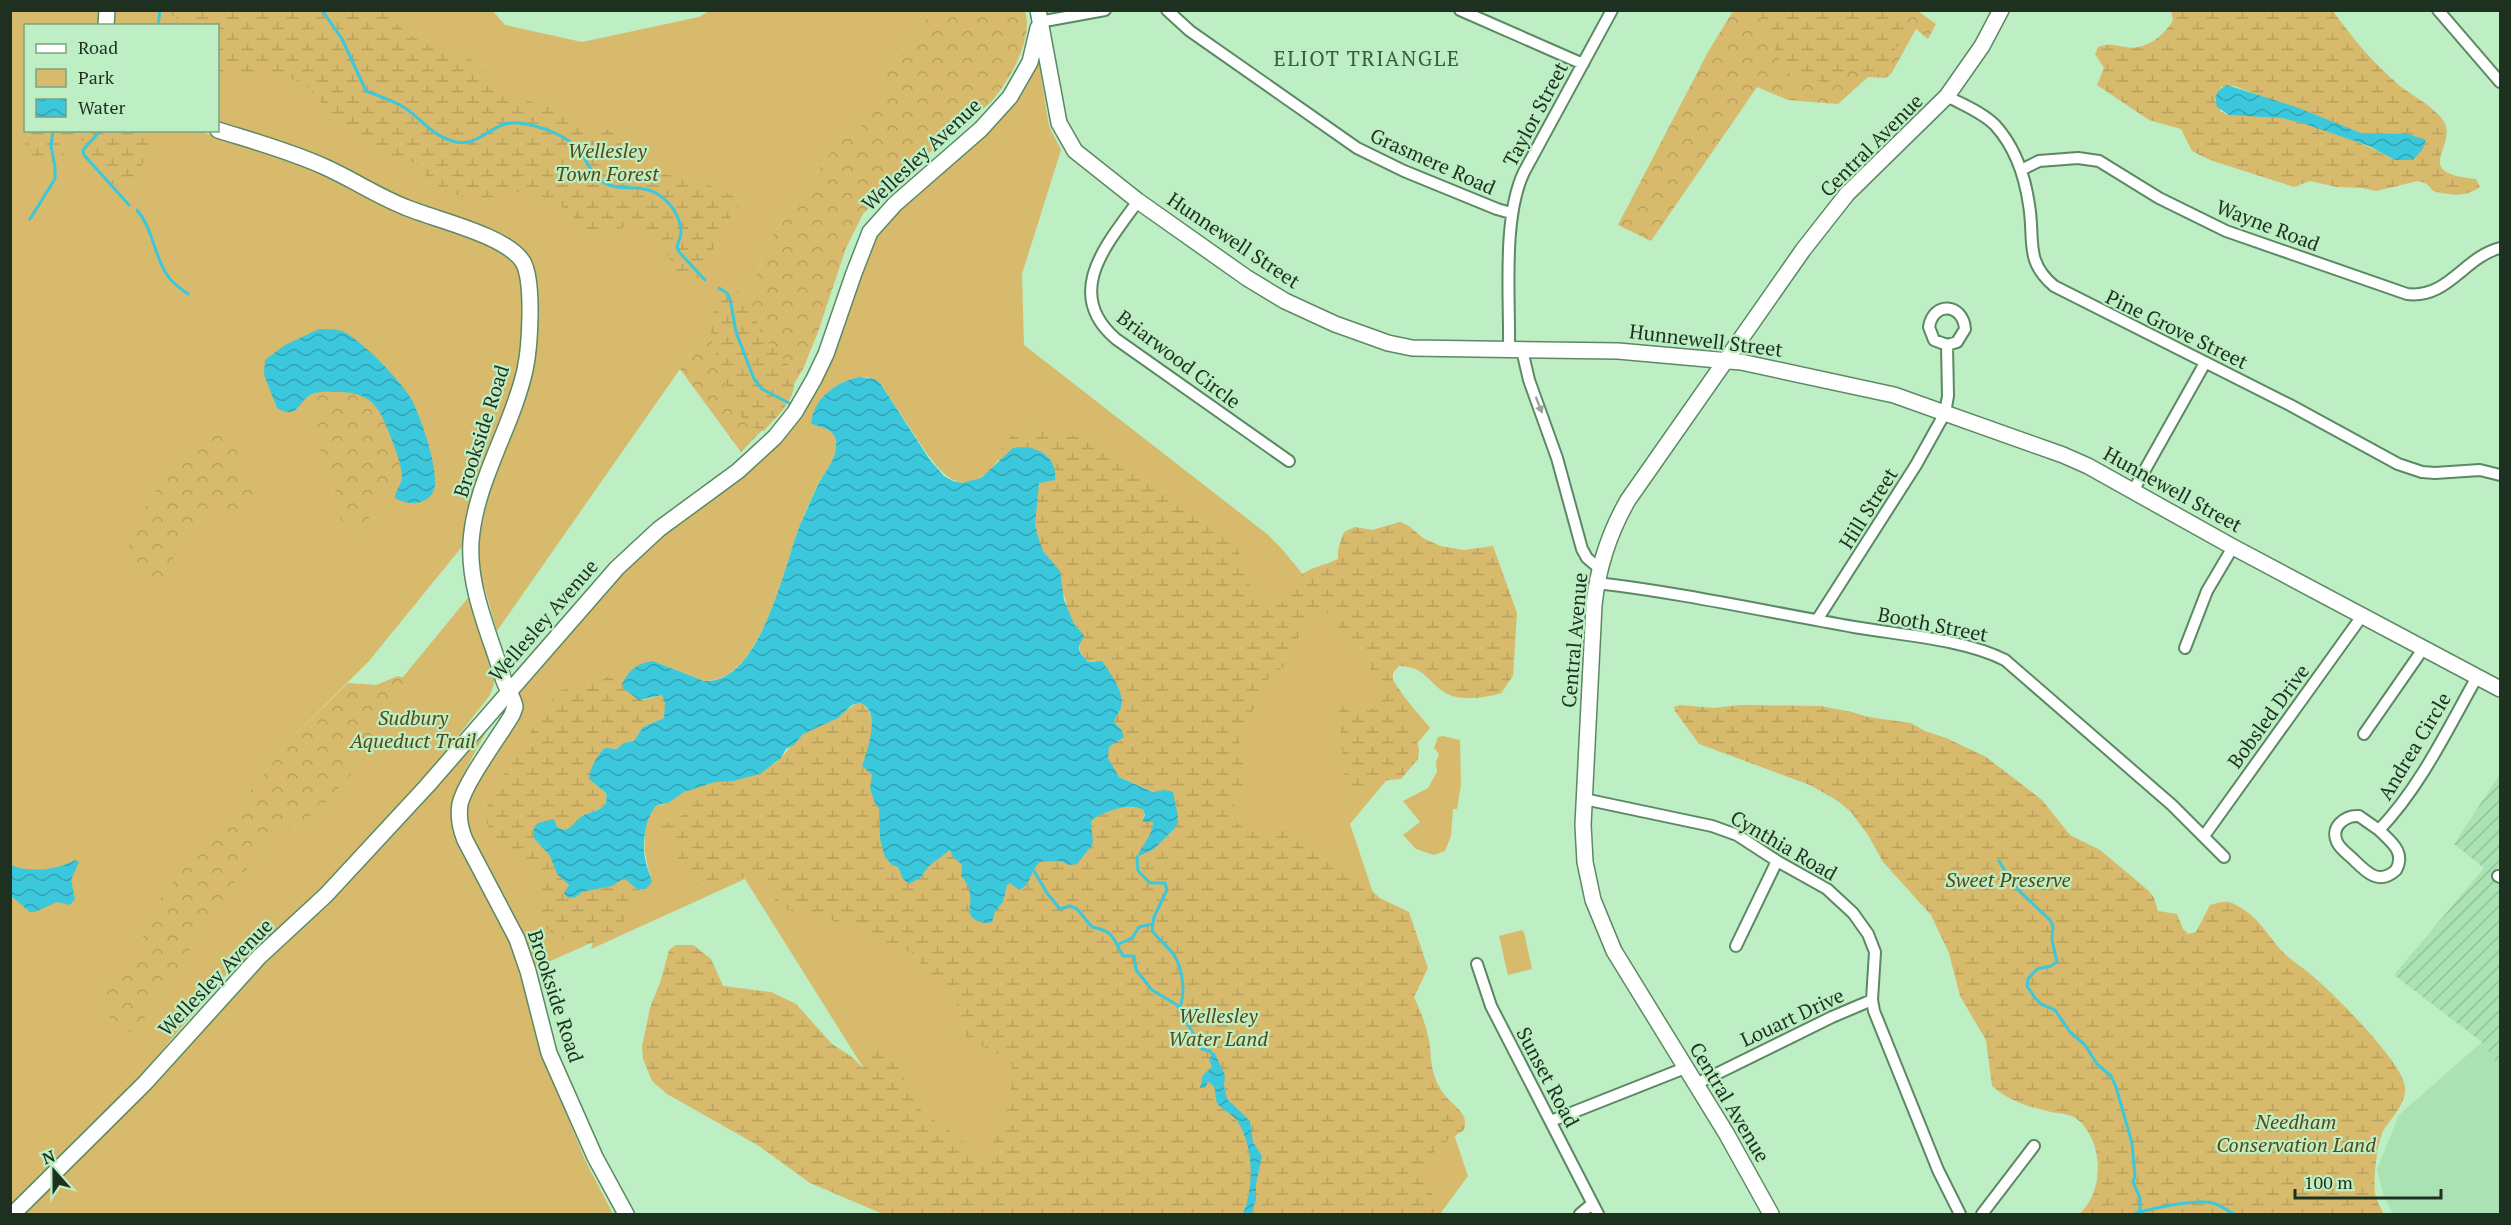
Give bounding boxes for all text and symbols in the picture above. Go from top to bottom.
legend [24,24,219,132]
text: Road [78,35,118,59]
district label: ELIOT TRIANGLE [1274,44,1460,72]
street label: Taylor Street [1496,56,1574,171]
text: Park [78,65,115,89]
street label: Central Avenue [1814,88,1928,202]
street label: Wellesley Avenue [855,92,987,216]
text: Water [78,95,125,119]
street label: Grasmere Road [1366,121,1500,201]
park label: Wellesley Town Forest [555,137,660,187]
street label: Hunnewell Street [1162,186,1306,295]
street label: Wayne Road [2212,193,2324,257]
street label: Pine Grove Street [2101,283,2253,375]
street label: Briarwood Circle [1112,304,1246,414]
street label: Hunnewell Street [1628,317,1785,363]
street label: Brookside Road [447,361,515,501]
one-way arrow [1535,396,1544,414]
street label: Hunnewell Street [2099,440,2248,539]
street label: Hill Street [1832,462,1904,554]
street label: Wellesley Avenue [482,553,604,687]
street label: Central Avenue [1555,571,1593,709]
street label: Booth Street [1876,600,1991,648]
street label: Bobsled Drive [2221,658,2315,774]
street label: Andrea Circle [2371,687,2457,805]
park label: Sudbury Aqueduct Trail [349,704,477,754]
street label: Cynthia Road [1726,804,1842,886]
park label: Sweet Preserve [1945,866,2071,893]
street label: Wellesley Avenue [152,912,278,1042]
street label: Brookside Road [522,926,590,1066]
street label: Louart Drive [1736,981,1848,1053]
park label: Wellesley Water Land [1168,1002,1268,1052]
street label: Sunset Road [1510,1022,1586,1132]
street label: Central Avenue [1684,1037,1776,1167]
park label: Needham Conservation Land [2216,1108,2376,1158]
north arrow [24,1141,84,1201]
text: N [39,1145,58,1169]
scale bar [2295,1162,2440,1200]
text: 100 m [2304,1170,2353,1194]

